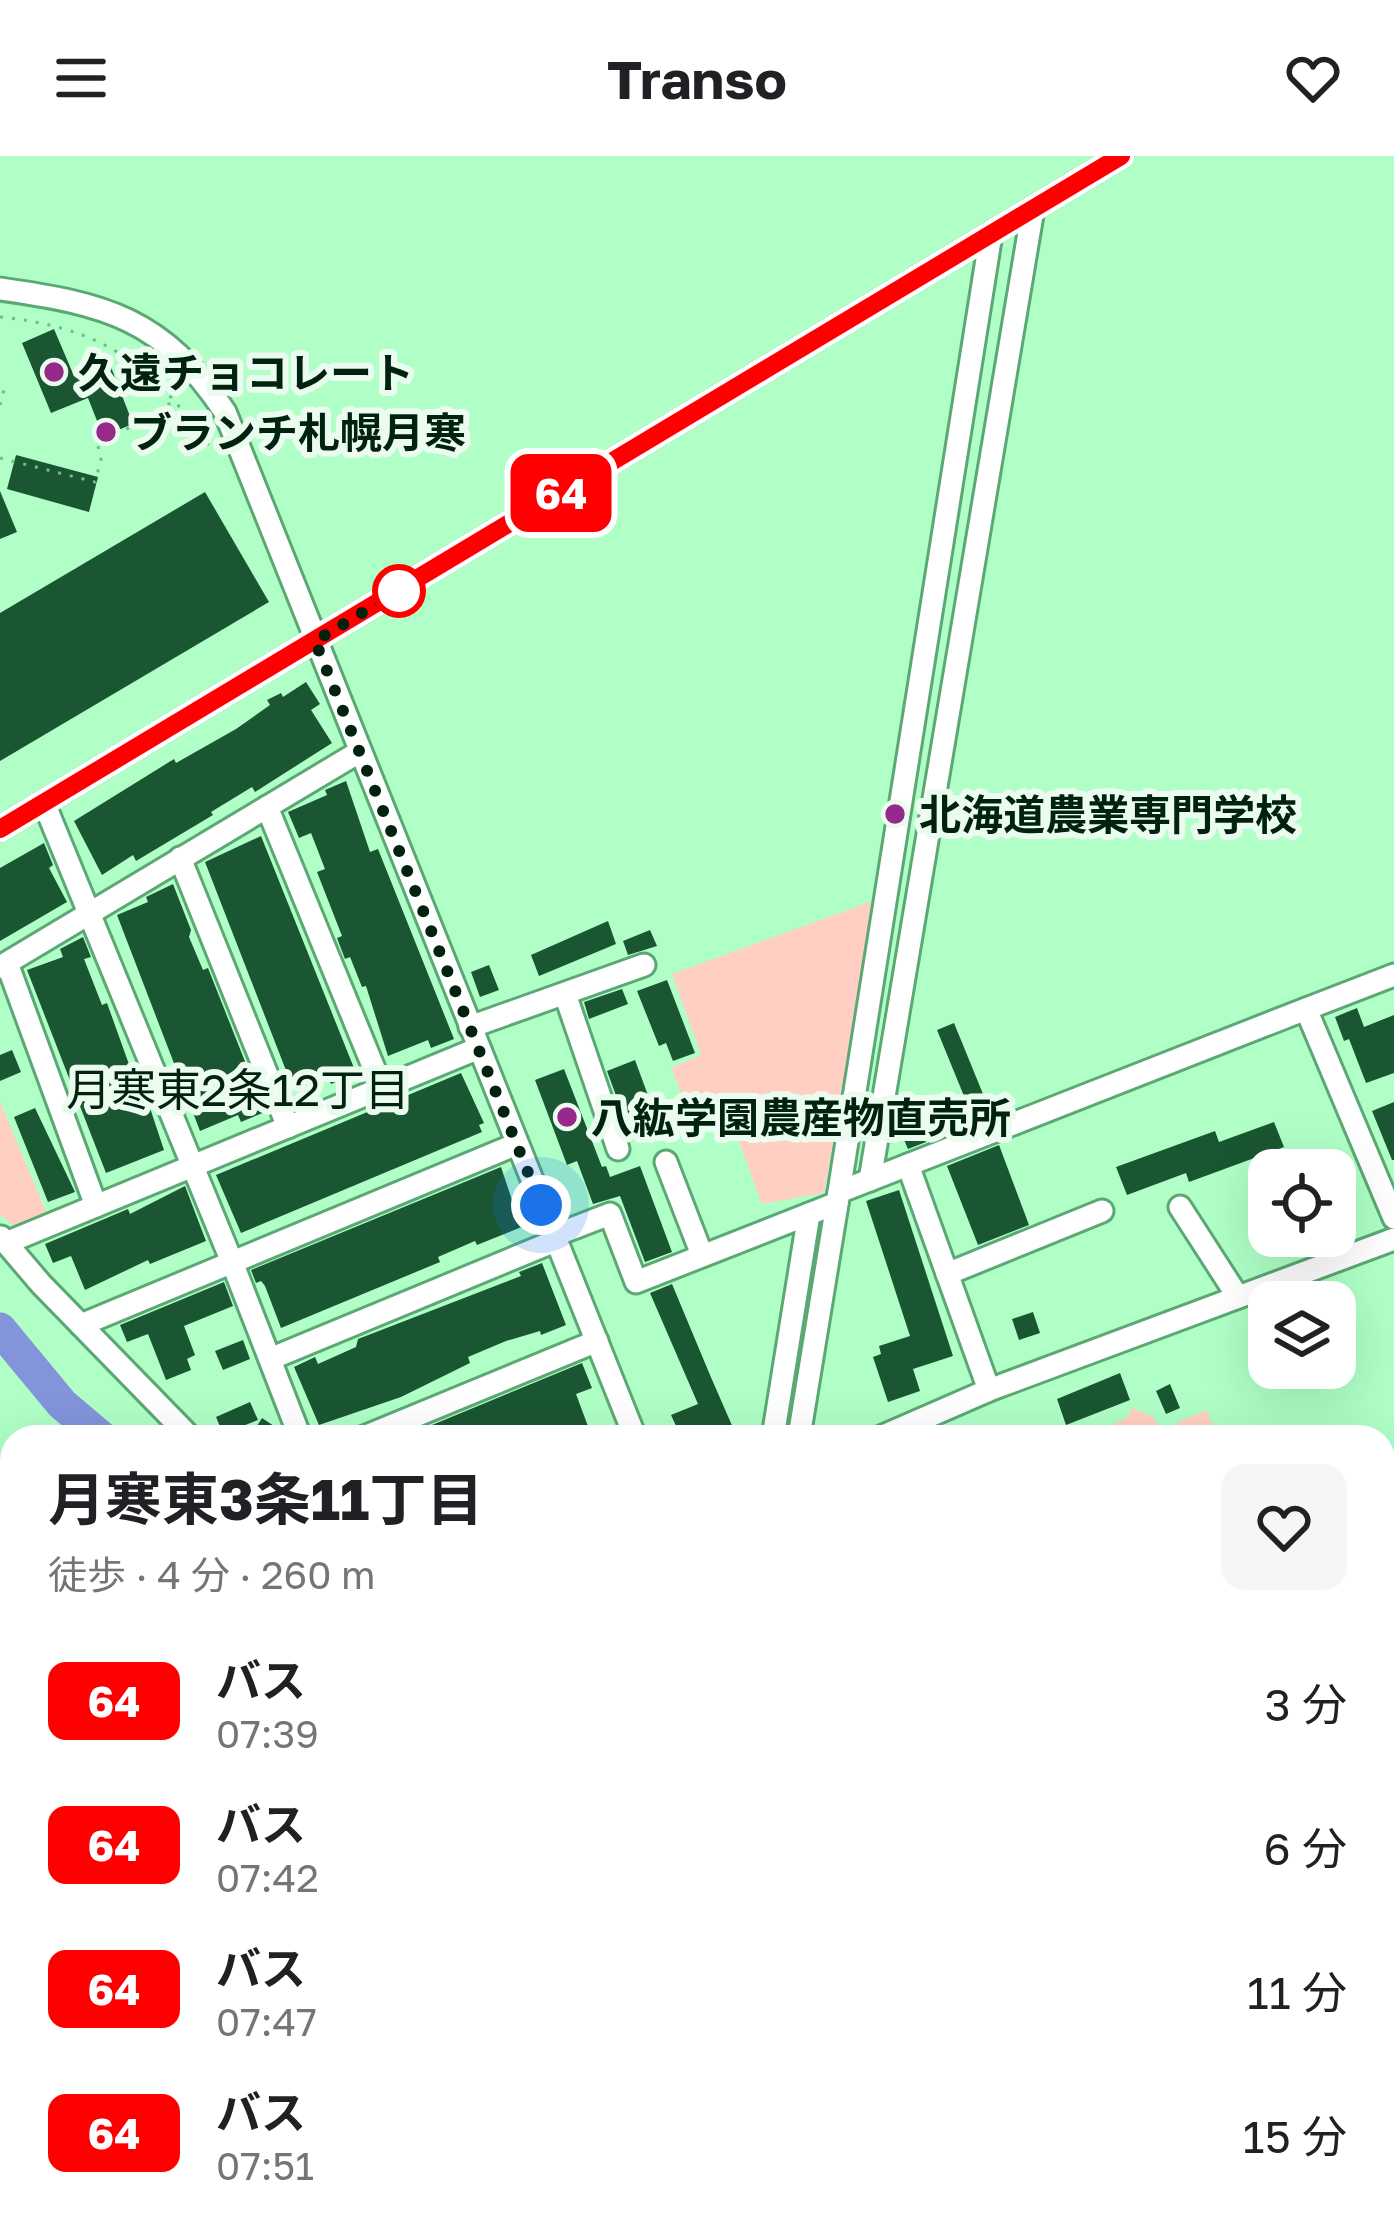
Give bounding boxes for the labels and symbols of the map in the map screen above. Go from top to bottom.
place label: 久遠チョコレート [78,347,414,397]
marker: 久遠チョコレート [41,359,67,385]
place label: ブランチ札幌月寒 [130,407,466,457]
marker: ブランチ札幌月寒 [93,419,119,445]
line badge: 64 [507,454,615,532]
unlabelled marker [374,566,424,616]
place label: 北海道農業専門学校 [919,789,1297,839]
marker: 北海道農業専門学校 [882,801,908,827]
district label: 月寒東2条12丁目 [66,1062,410,1116]
place label: 八紘学園農産物直売所 [591,1092,1011,1142]
marker: 八紘学園農産物直売所 [554,1104,580,1130]
your location [511,1175,571,1235]

